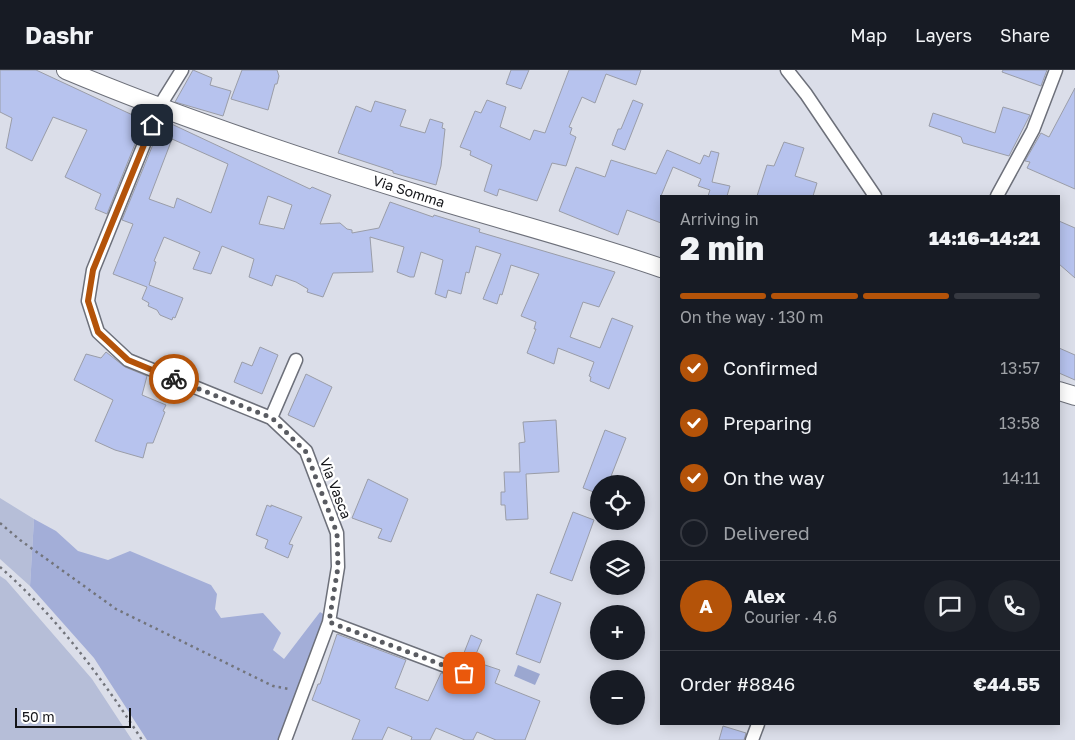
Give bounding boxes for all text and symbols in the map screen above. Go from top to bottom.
text: Dashr [25,20,93,49]
text: Map [850,24,887,46]
text: Layers [915,24,972,46]
text: Share [1000,24,1050,46]
pin [131,104,173,146]
icon: home [138,111,166,139]
street label: Via Somma [371,171,447,211]
text: Arriving in [680,209,759,229]
text: 14:16–14:21 [929,226,1040,249]
text: 2 min [680,229,764,267]
text: On the way · 130 m [680,307,824,327]
courier [149,354,199,404]
icon: check [680,354,708,382]
text: Confirmed [723,356,818,379]
text: 13:57 [1000,358,1040,378]
icon: bike [160,365,188,393]
icon: check [680,409,708,437]
text: Preparing [723,411,812,434]
text: 13:58 [999,413,1040,433]
street label: Via Vasca [317,455,355,521]
icon: check [680,464,708,492]
text: On the way [723,466,825,489]
text: 14:11 [1002,468,1040,488]
map controls [590,475,645,725]
button: locate [590,475,645,530]
text: Delivered [723,521,810,544]
button: layers [590,540,645,595]
button: chat [924,580,976,632]
button: phone [988,580,1040,632]
text: Alex [744,584,785,607]
text: A [699,594,713,617]
button: + [590,605,645,660]
text: Courier · 4.6 [744,607,837,627]
pin [443,652,485,694]
icon: bag [450,659,478,687]
button: − [590,670,645,725]
text: Order #8846 [680,672,795,695]
text: €44.55 [974,672,1040,695]
scale bar [15,705,131,728]
text: 50 m [22,708,55,725]

